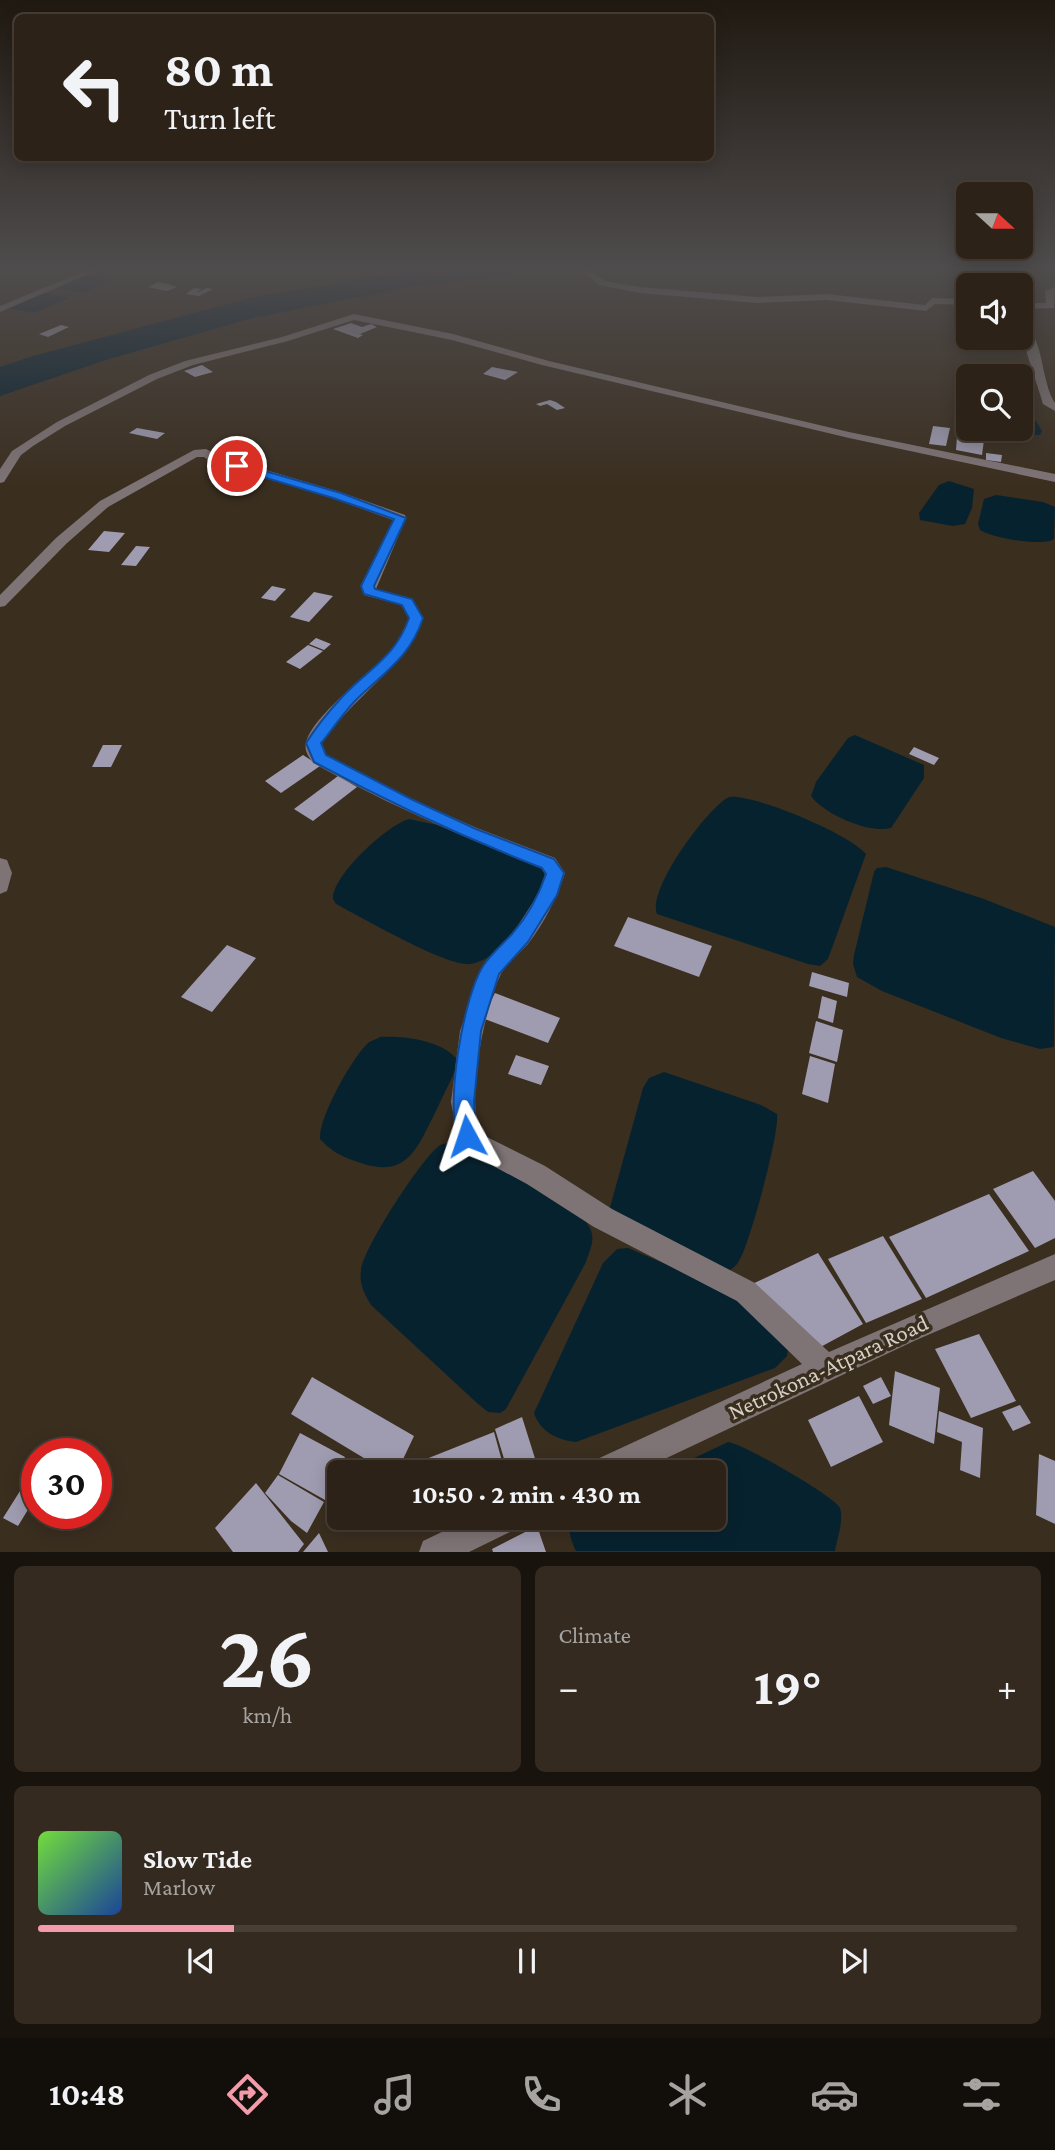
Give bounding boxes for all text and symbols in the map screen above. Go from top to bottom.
icon: left [49,42,140,133]
text: 80 m [164,42,273,97]
text: Turn left [164,100,275,136]
north arrow [956,182,1032,259]
map controls [956,182,1033,441]
button: sound [956,273,1033,350]
button: search [956,364,1033,441]
pin [207,436,267,496]
icon: arrive [218,447,256,485]
position arrow [430,1099,504,1173]
street label: Netrokona-Atpara Road [724,1309,932,1425]
speed limit sign: 30 [21,1438,112,1529]
text: 10:50 · 2 min · 430 m [412,1480,641,1509]
text: 26 [219,1605,315,1707]
text: Climate [559,1622,631,1648]
text: 19° [754,1657,822,1715]
text: − [559,1666,579,1708]
text: + [997,1666,1017,1708]
text: km/h [242,1702,292,1728]
text: Slow Tide [143,1845,252,1874]
text: Marlow [143,1874,215,1900]
icon: previous [182,1942,220,1980]
icon: pause [508,1942,546,1980]
icon: next [835,1942,873,1980]
icon: directions [223,2070,272,2119]
icon: music [370,2070,419,2119]
icon: phone [517,2070,566,2119]
icon: climate [663,2070,712,2119]
icon: car [810,2070,859,2119]
icon: filters [957,2070,1006,2119]
text: 10:48 [49,2076,125,2112]

